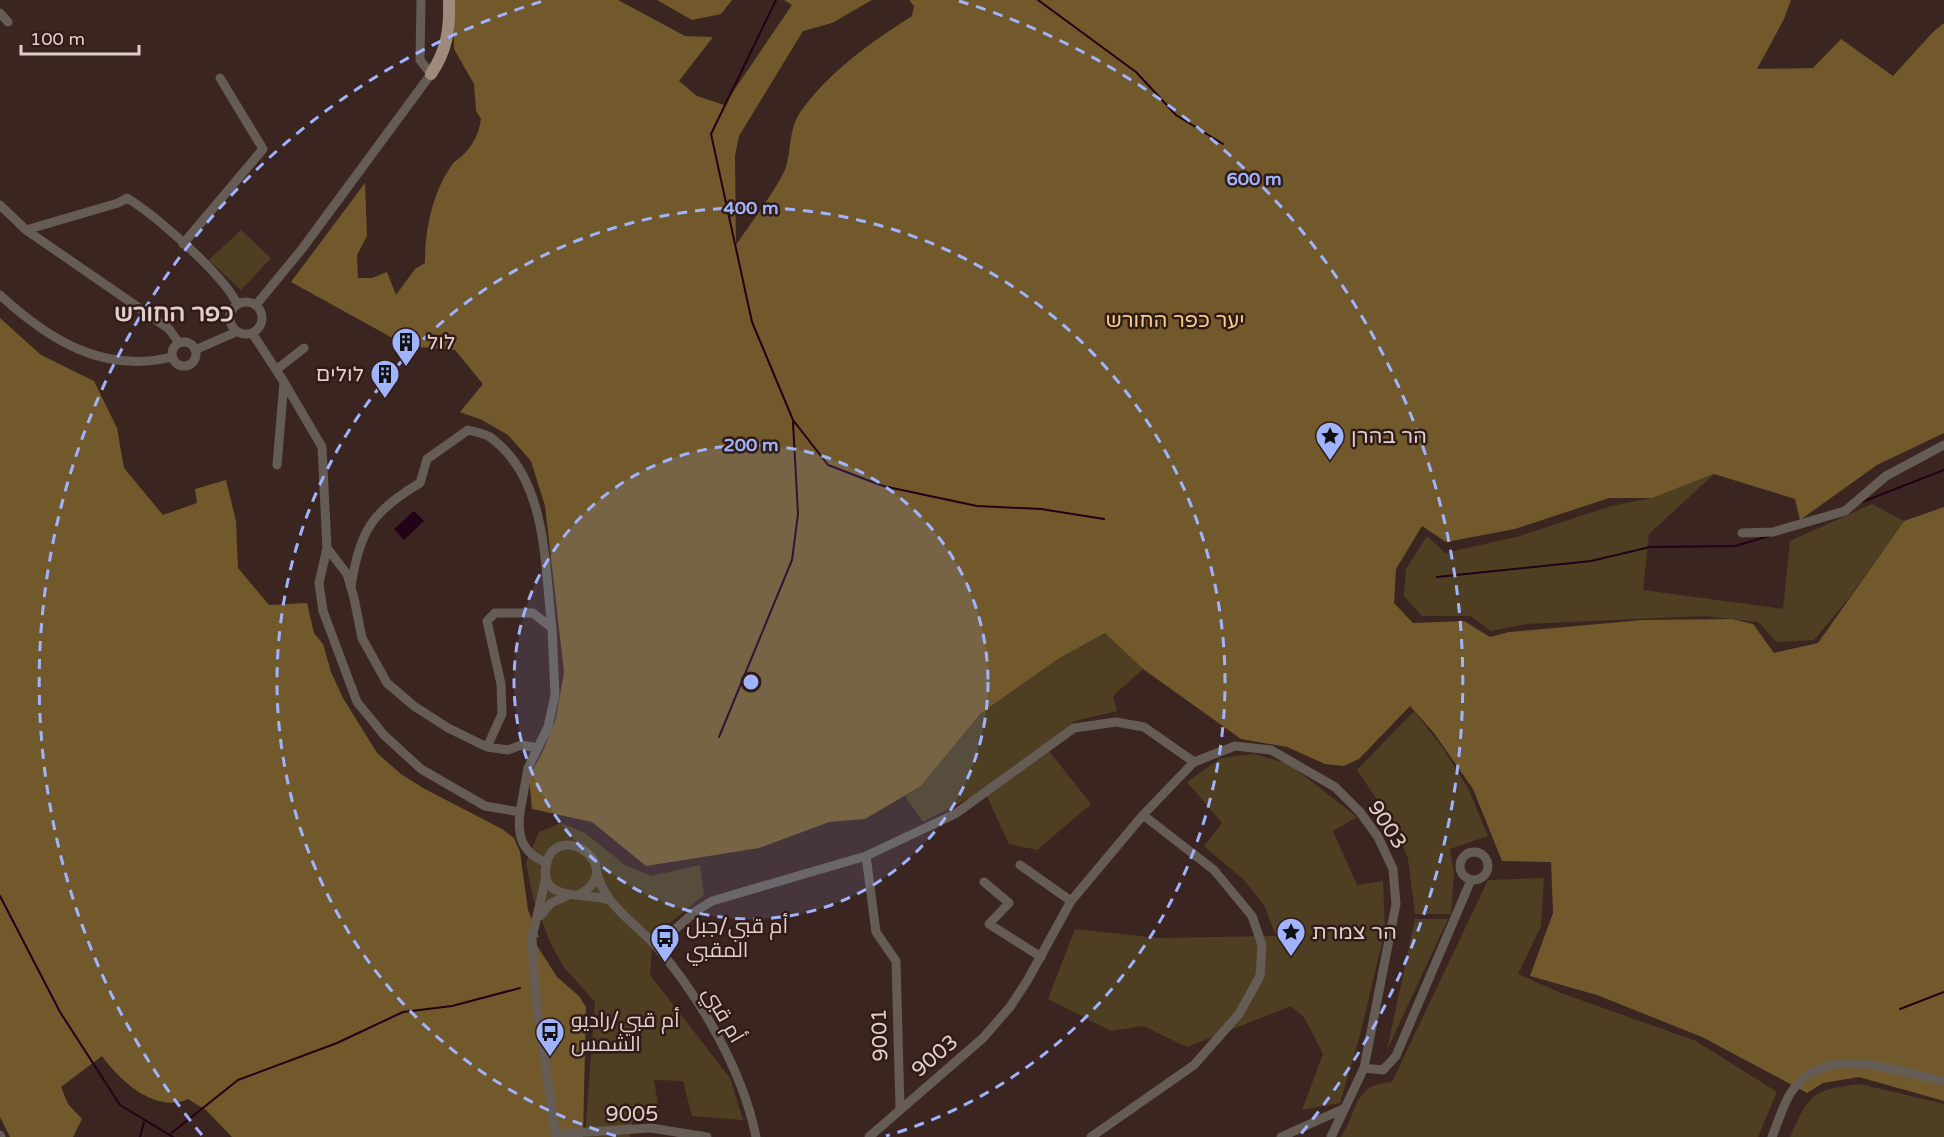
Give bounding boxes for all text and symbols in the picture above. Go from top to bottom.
scale bar [21,18,140,56]
text: 100 m [30,28,85,50]
text: 600 m [1226,168,1282,190]
text: 400 m [723,197,779,219]
district label: כפר החורש [114,299,234,328]
park label: יער כפר החורש [1105,308,1245,333]
building icon: לול [390,326,422,368]
place label: לול [427,330,455,355]
building icon: לולים [369,358,401,400]
place label: לולים [316,362,364,387]
place icon: הר בהרן [1314,420,1346,462]
place label: הר בהרן [1351,424,1427,449]
text: 200 m [723,434,779,456]
centre of rings [741,672,761,692]
street label: 9003 [1362,796,1412,854]
place label: أم قبي/جبل المقبي [686,913,788,966]
place icon: הר צמרת [1275,916,1307,958]
place label: הר צמרת [1312,920,1397,945]
bus stop icon: أم قبي/جبل المقبي [649,922,681,964]
street label: أم قبي [694,982,750,1049]
place label: أم قبي/راديو الشمس [571,1007,680,1057]
street label: 9001 [867,1008,893,1062]
bus stop icon: أم قبي/راديو الشمس [534,1016,566,1058]
street label: 9003 [907,1029,963,1083]
street label: 9005 [606,1102,658,1127]

